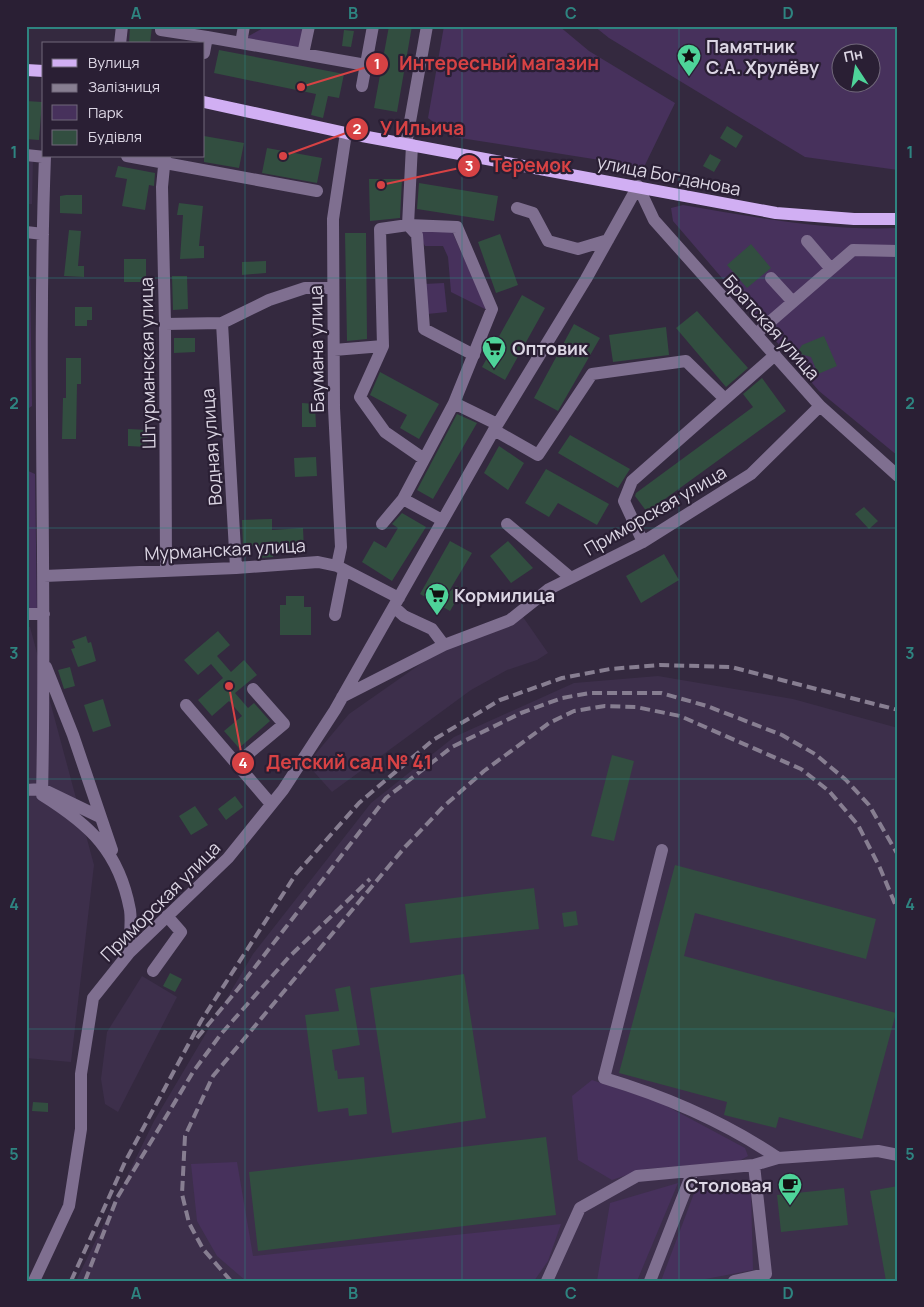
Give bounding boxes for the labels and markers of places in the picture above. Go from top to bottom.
place label: Памятник С.А. Хрулёву [706,34,819,79]
place icon: Памятник С.А. Хрулёву [676,43,702,77]
callout: Интересный магазин [364,47,609,81]
callout: У Ильича [345,112,475,146]
callout: Теремок [456,149,582,183]
supermarket icon: Оптовик [481,335,507,369]
place label: Оптовик [512,336,589,360]
supermarket icon: Кормилица [424,582,450,616]
place label: Кормилица [454,583,555,607]
callout: Детский сад № 41 [231,746,442,780]
cafe icon: Столовая [777,1172,803,1206]
place label: Столовая [685,1173,772,1197]

